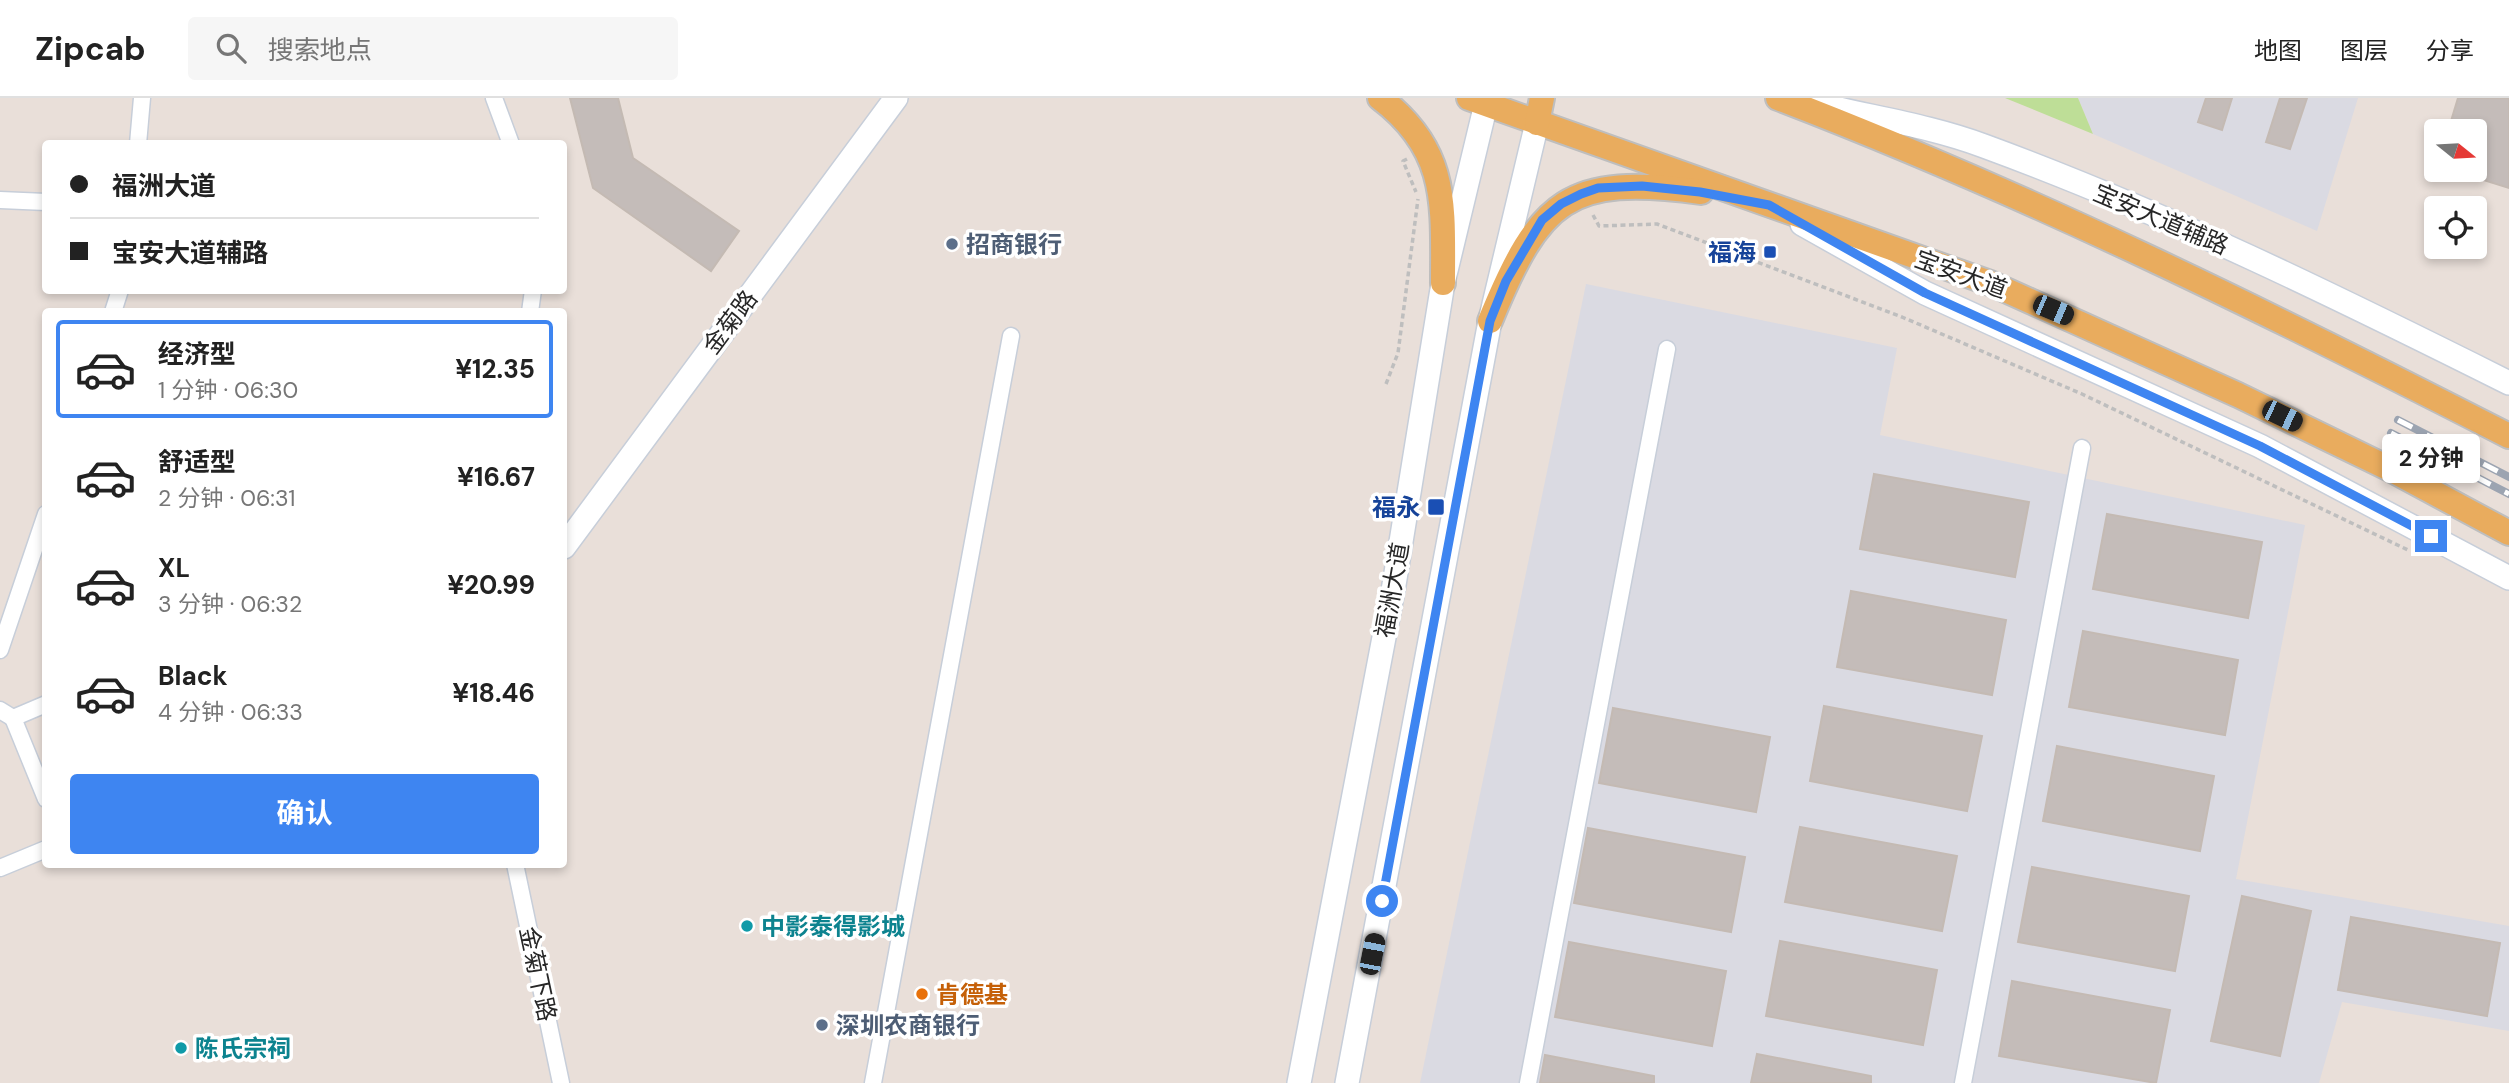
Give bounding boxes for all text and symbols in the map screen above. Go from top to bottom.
search box [188,17,678,80]
text: Zipcab [35,27,146,70]
icon: search [212,29,250,67]
text: 搜索地点 [268,33,372,67]
text: 地图 [2254,35,2302,66]
text: 图层 [2340,35,2388,66]
text: 分享 [2426,35,2474,66]
north arrow [2424,119,2487,182]
map controls [2424,119,2487,259]
text: 福洲大道 [112,169,216,203]
street label: 宝安大道辅路 [2089,177,2233,261]
button: locate [2424,196,2487,259]
place label: 招商银行 [966,229,1062,260]
text: 宝安大道辅路 [112,236,268,270]
marker: 招商银行 [944,236,960,252]
place label: 福海 [1708,237,1756,268]
street label: 宝安大道 [1911,243,2011,305]
marker: 福海 [1762,244,1778,260]
street label: 金菊路 [696,284,764,360]
car [2030,292,2077,328]
text: 经济型 [158,337,236,371]
icon: car [74,338,137,401]
text: ¥12.35 [455,352,535,386]
text: 1 分钟 · 06:30 [158,375,298,405]
car [2259,397,2306,435]
callout: 2 分钟 [2382,434,2480,484]
text: 2 分钟 [2399,443,2463,473]
text: 舒适型 [158,445,236,479]
icon: car [74,446,137,509]
text: ¥16.67 [457,460,535,494]
text: 2 分钟 · 06:31 [158,483,295,513]
place label: 福永 [1372,492,1420,523]
marker: 福永 [1426,497,1446,517]
route end [2415,520,2447,552]
street label: 福洲大道 [1368,540,1416,640]
text: XL [158,551,190,585]
icon: car [74,554,137,617]
text: ¥20.99 [447,568,535,602]
text: 3 分钟 · 06:32 [158,589,302,619]
text: Black [158,659,228,693]
icon: car [74,662,137,725]
text: ¥18.46 [452,676,535,710]
text: 4 分钟 · 06:33 [158,697,303,727]
button: 确认 [70,774,539,854]
route start [1366,885,1398,917]
place label: 中影泰得影城 [761,911,905,942]
marker: 中影泰得影城 [739,918,755,934]
street label: 金菊下路 [513,924,563,1024]
car [1358,931,1387,977]
place label: 肯德基 [936,979,1008,1010]
marker: 肯德基 [914,986,930,1002]
place label: 深圳农商银行 [836,1010,980,1041]
marker: 深圳农商银行 [814,1017,830,1033]
place label: 陈氏宗祠 [195,1033,291,1064]
marker: 陈氏宗祠 [173,1040,189,1056]

